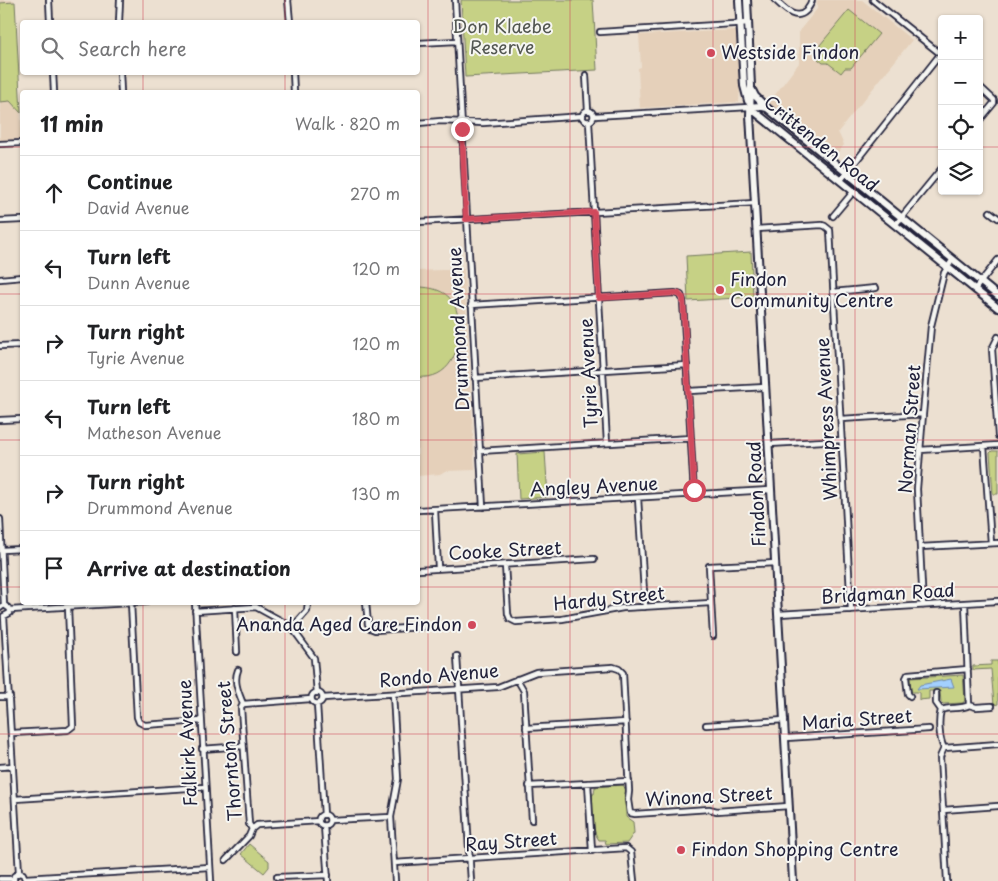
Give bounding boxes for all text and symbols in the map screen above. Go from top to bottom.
park label: Don Klaebe Reserve [452,12,552,60]
map controls [938,15,983,195]
button: + [938,15,983,60]
search box [20,20,420,75]
icon: search [38,34,66,62]
text: Search here [78,34,187,62]
place label: Westside Findon [721,38,859,65]
marker: Westside Findon [705,47,717,59]
button: − [938,60,983,105]
street label: Crittenden Road [759,88,885,198]
button: locate [938,105,983,150]
text: 11 min [40,107,104,139]
text: Walk · 820 m [295,111,400,135]
route end [451,118,474,141]
button: layers [938,150,983,195]
text: Continue [87,167,173,195]
icon: ahead [40,179,68,207]
text: 270 m [350,181,400,205]
text: David Avenue [87,195,190,219]
text: Turn left [87,242,171,270]
street label: Drummond Avenue [440,246,475,412]
icon: left [40,254,68,282]
text: 120 m [353,256,400,280]
place label: Findon Community Centre [730,265,893,313]
text: Dunn Avenue [87,270,190,294]
marker: Findon Community Centre [714,284,726,296]
text: Turn right [87,317,185,345]
street label: Tyrie Avenue [571,317,604,429]
icon: right [40,329,68,357]
text: 120 m [353,331,400,355]
street label: Whimpress Avenue [808,337,843,501]
text: Tyrie Avenue [87,345,185,369]
street label: Norman Street [891,363,926,494]
text: Turn left [87,392,171,420]
icon: left [40,404,68,432]
text: 180 m [352,406,400,430]
text: Matheson Avenue [87,420,222,444]
street label: Findon Road [739,440,772,548]
text: Turn right [87,467,185,495]
street label: Angley Avenue [529,469,659,502]
icon: right [40,479,68,507]
route start [683,479,706,502]
text: 130 m [352,481,400,505]
text: Drummond Avenue [87,495,233,519]
street label: Cooke Street [448,533,562,566]
icon: arrive [40,554,68,582]
text: Arrive at destination [87,554,291,582]
street label: Bridgman Road [820,576,955,609]
street label: Hardy Street [552,578,666,617]
place label: Ananda Aged Care Findon [236,610,462,637]
marker: Ananda Aged Care Findon [466,619,478,631]
street label: Rondo Avenue [378,656,500,693]
street label: Falkirk Avenue [170,679,203,807]
street label: Thornton Street [209,680,248,822]
street label: Maria Street [801,701,913,736]
street label: Winona Street [645,779,773,812]
street label: Ray Street [464,824,558,857]
place label: Findon Shopping Centre [691,835,899,862]
marker: Findon Shopping Centre [675,844,687,856]

